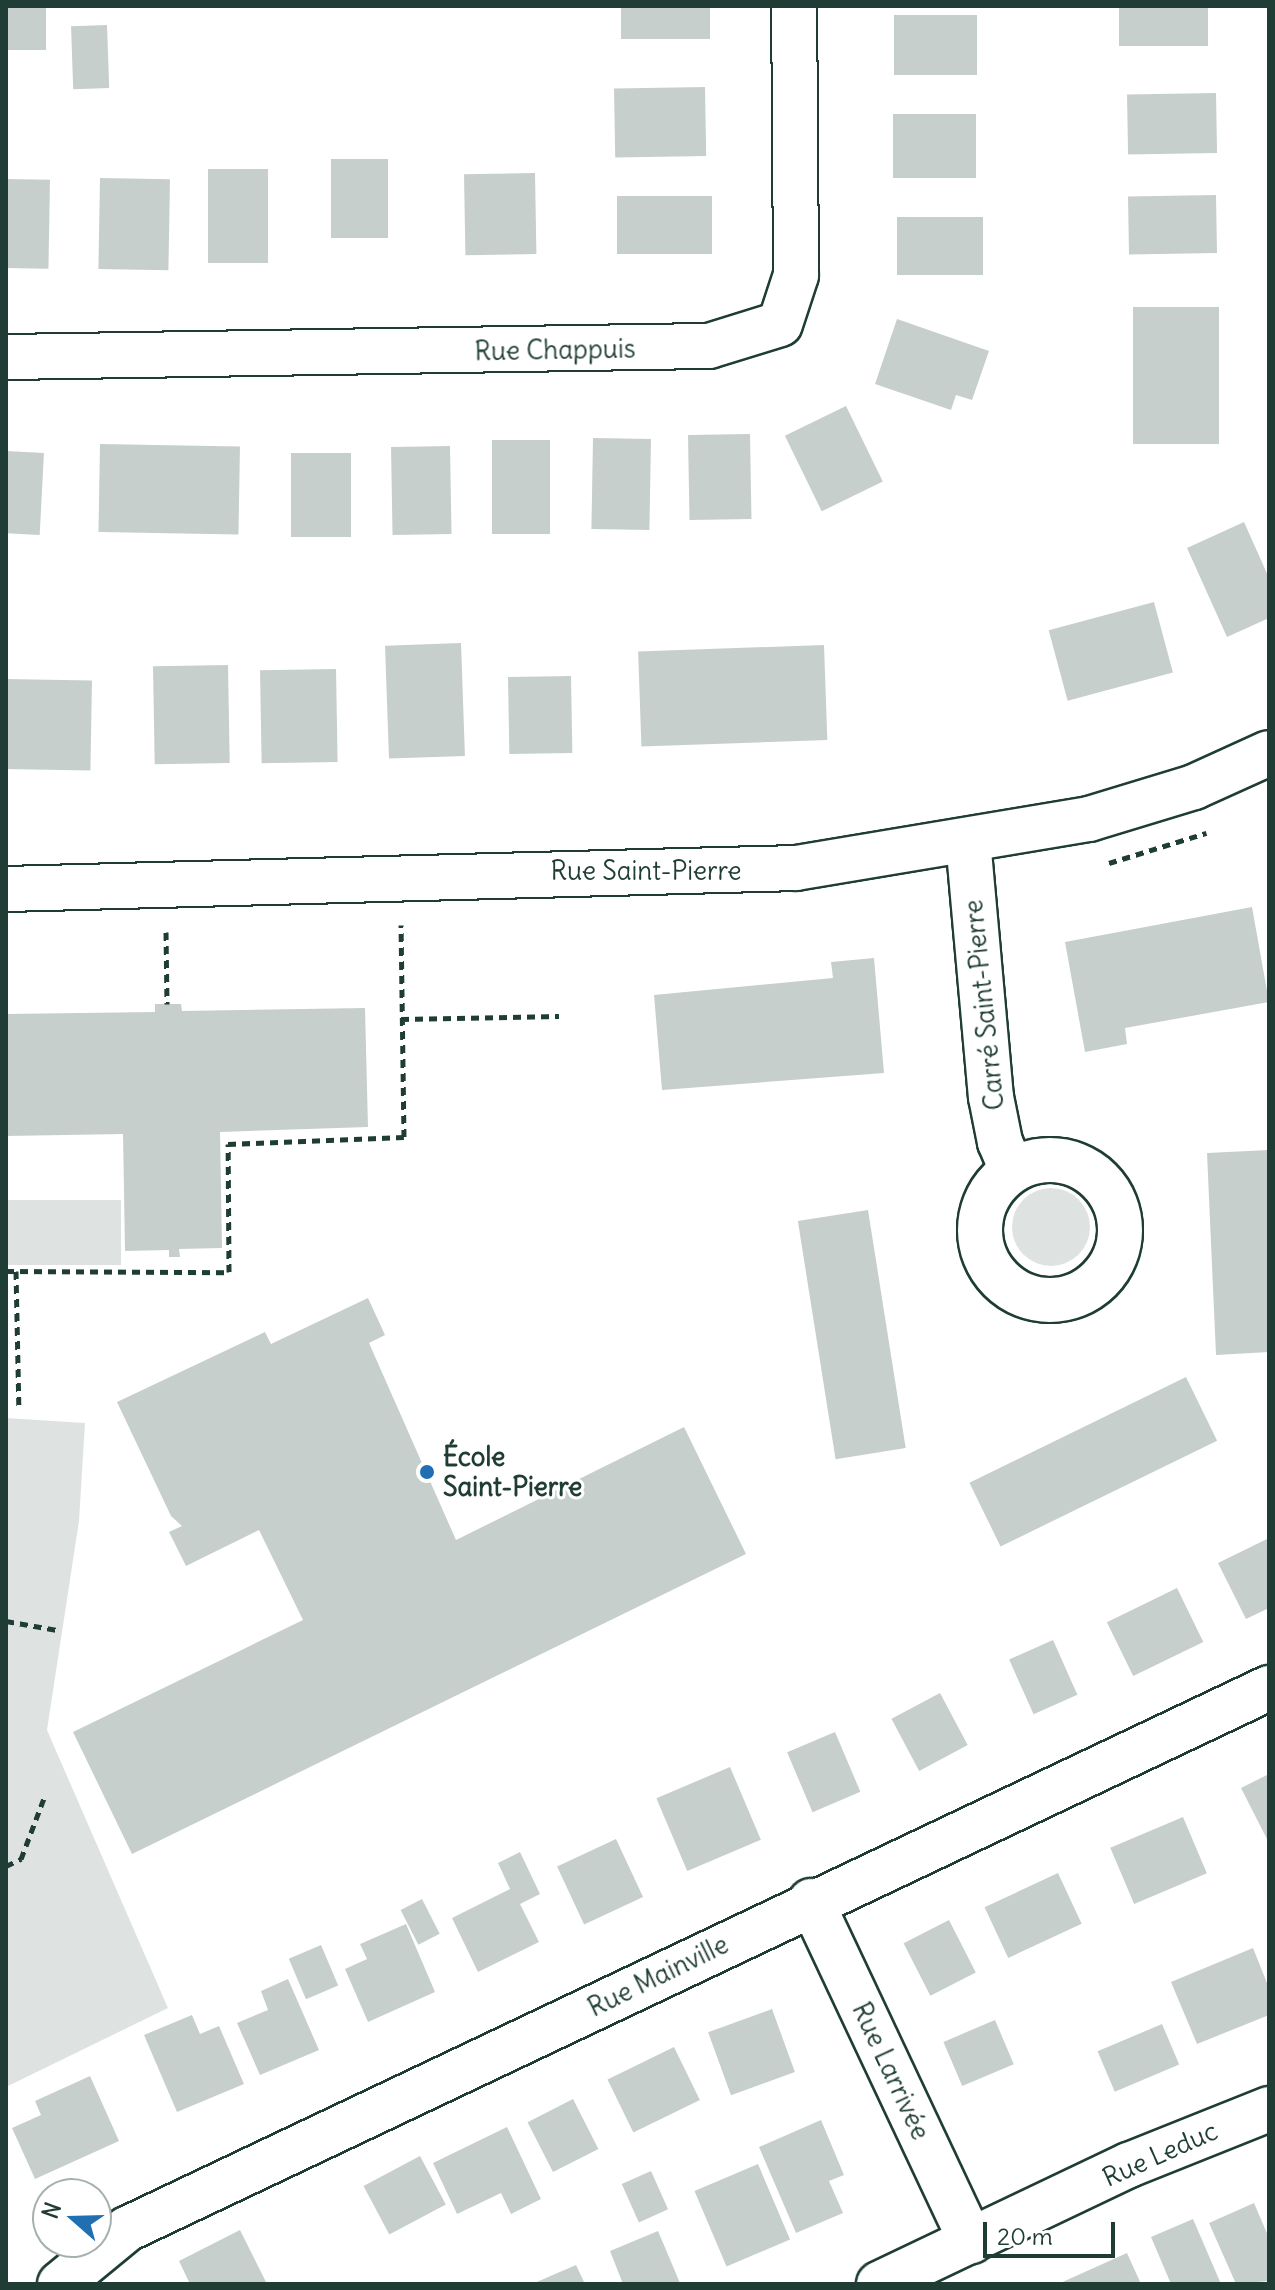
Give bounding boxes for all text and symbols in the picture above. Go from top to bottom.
street label: Rue Chappuis [474,333,636,367]
street label: Rue Saint-Pierre [551,855,741,887]
street label: Carré Saint-Pierre [957,898,1011,1112]
place label: École Saint-Pierre [443,1441,582,1502]
marker: École Saint-Pierre [418,1463,436,1481]
street label: Rue Mainville [583,1929,733,2023]
street label: Rue Larrivée [846,1997,936,2145]
street label: Rue Leduc [1098,2115,1222,2193]
north arrow [32,2178,112,2258]
text: N [36,2199,67,2222]
scale bar [987,2206,1119,2256]
text: 20 m [997,2221,1053,2251]

